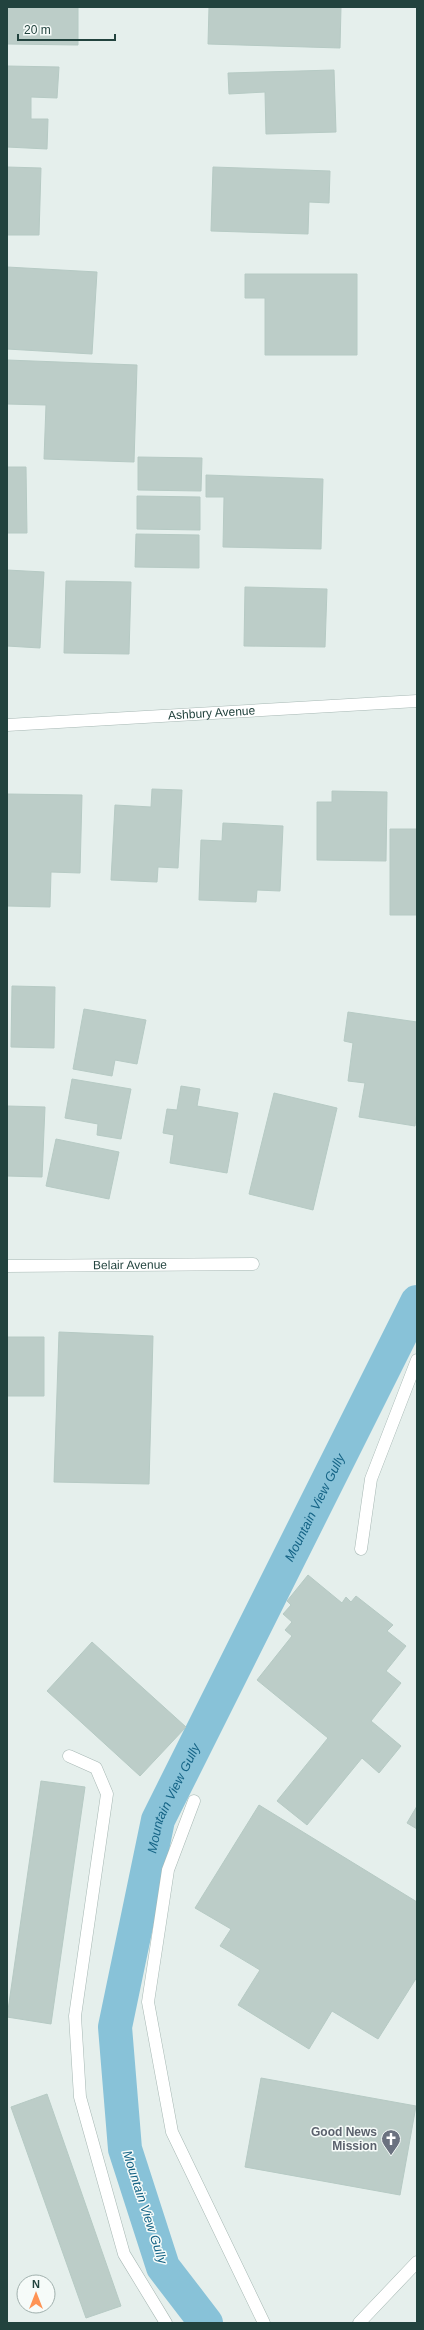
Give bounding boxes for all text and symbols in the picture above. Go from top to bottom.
scale bar [18,16,115,42]
text: 20 m [24,23,51,37]
street label: Ashbury Avenue [168,703,256,723]
street label: Belair Avenue [93,1258,167,1272]
water label: Mountain View Gully [281,1450,348,1564]
water label: Mountain View Gully [144,1739,203,1854]
place label: Good News Mission [311,2125,377,2153]
church icon: Good News Mission [380,2128,402,2156]
water label: Mountain View Gully [120,2148,171,2267]
north arrow [16,2274,56,2314]
text: N [32,2278,40,2290]

